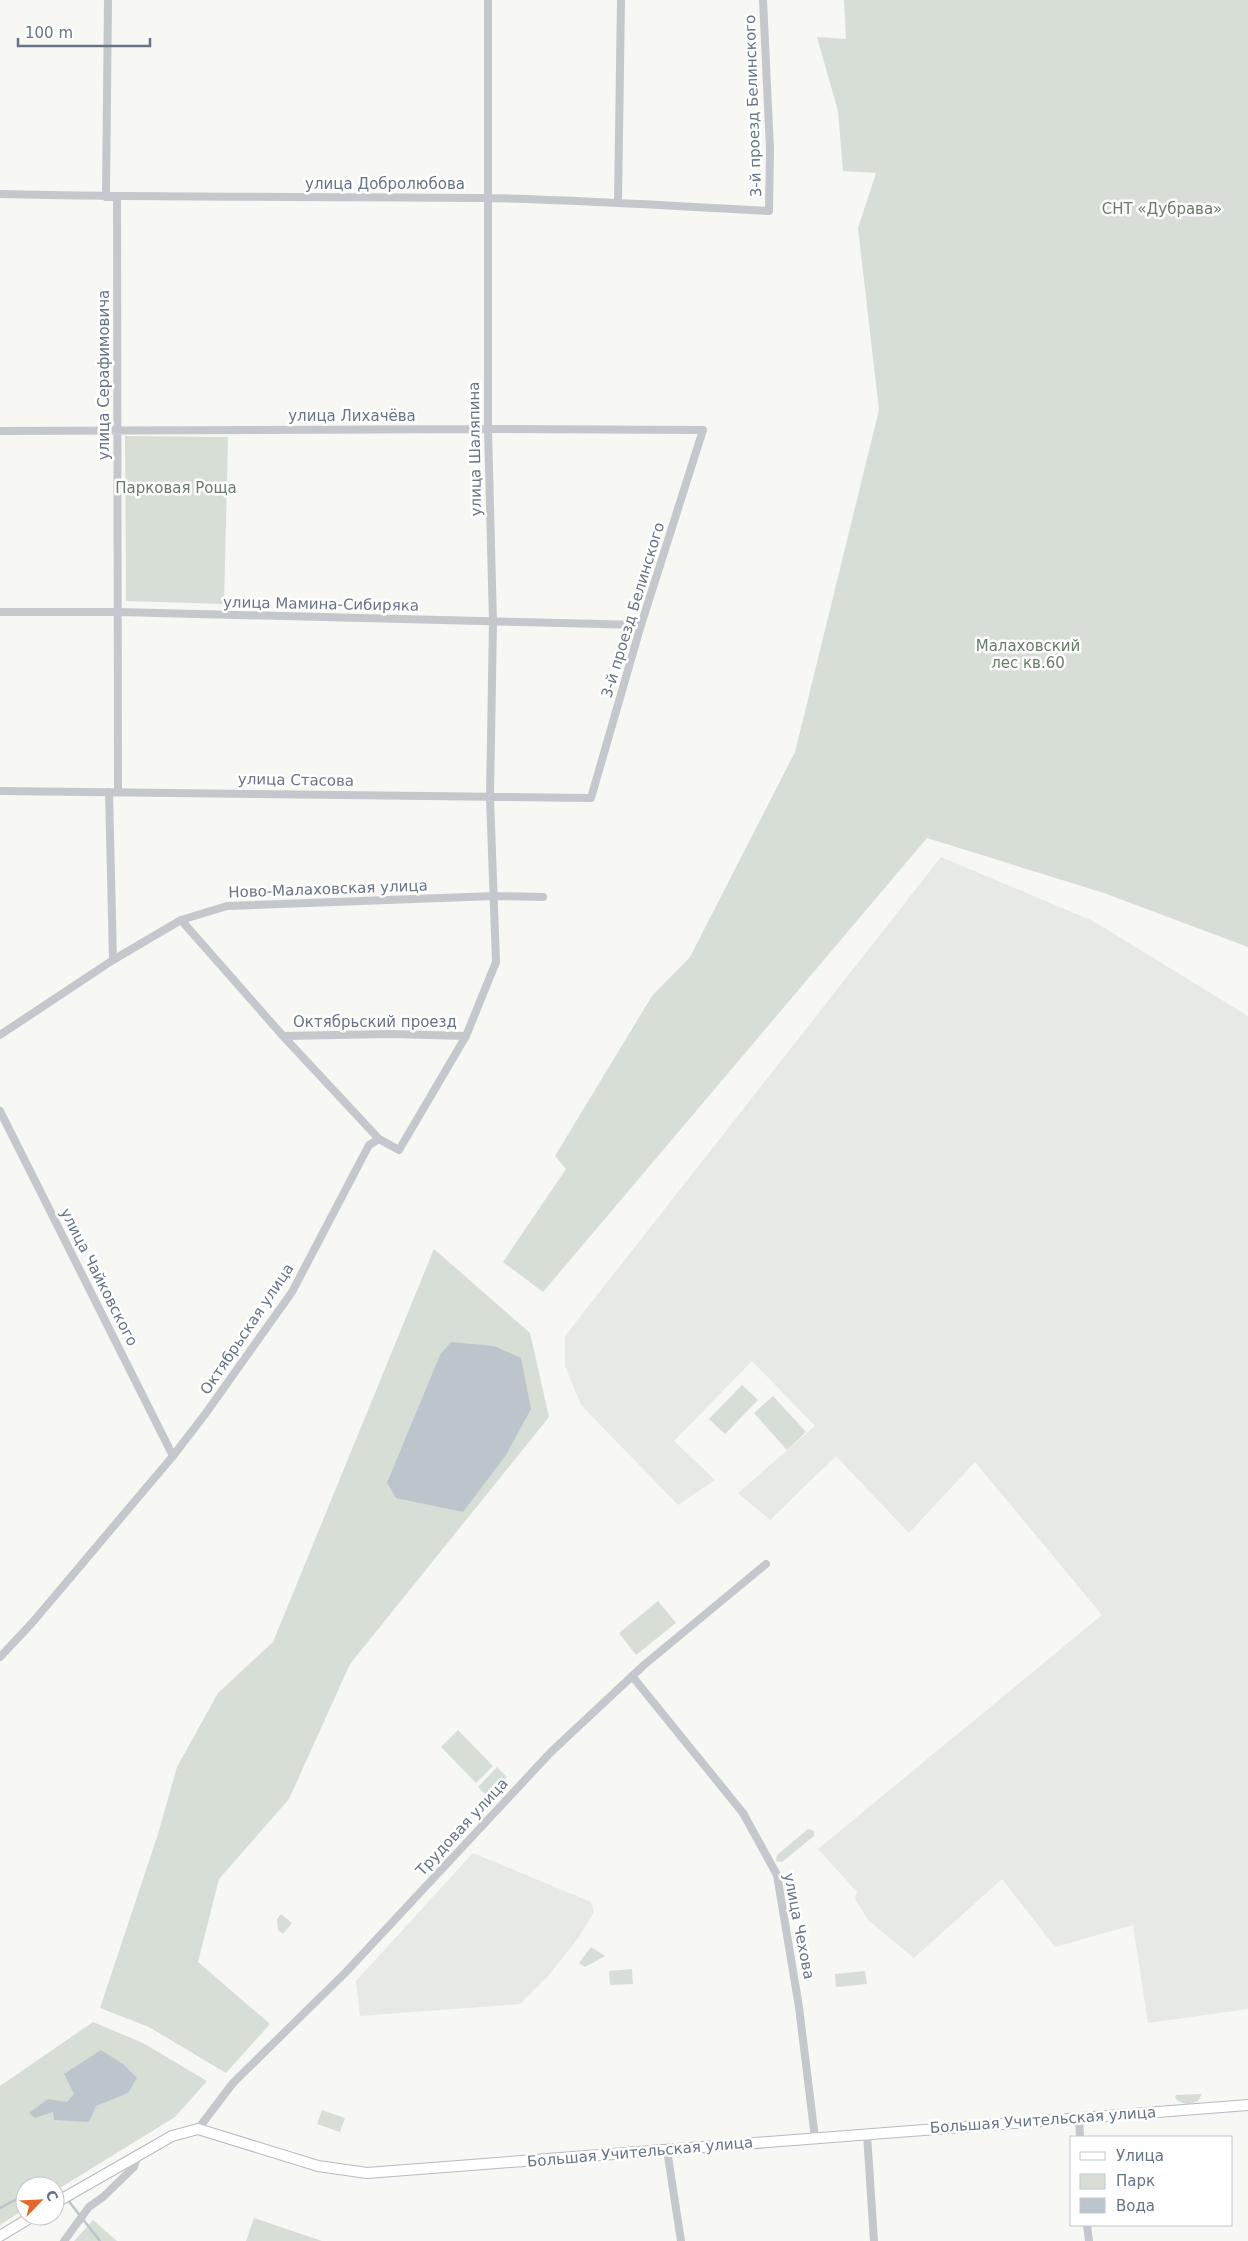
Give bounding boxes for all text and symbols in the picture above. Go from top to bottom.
street label: 3-й проезд Белинского [741,14,765,198]
scale bar [18,15,150,47]
text: 100 m [25,24,73,42]
street label: улица Добролюбова [305,175,465,193]
park label: СНТ «Дубрава» [1102,200,1222,218]
street label: улица Серафимовича [95,290,113,460]
street label: улица Шаляпина [465,381,485,517]
street label: улица Лихачёва [288,407,416,425]
park label: Парковая Роща [115,479,237,497]
street label: 3-й проезд Белинского [598,520,668,700]
street label: улица Мамина-Сибиряка [223,593,419,615]
park label: Малаховский лес кв.60 [976,637,1080,672]
street label: улица Стасова [238,770,354,790]
street label: Ново-Малаховская улица [228,877,428,901]
street label: Октябрьский проезд [293,1013,457,1031]
street label: улица Чайковского [56,1205,142,1349]
street label: Октябрьская улица [196,1260,298,1398]
street label: Трудовая улица [412,1775,512,1880]
street label: улица Чехова [780,1871,818,1981]
street label: Большая Учительская улица [929,2103,1157,2137]
street label: Большая Учительская улица [526,2133,754,2171]
legend [1070,2136,1233,2226]
text: Улица [1116,2147,1164,2165]
text: Парк [1116,2172,1155,2190]
north arrow [15,2176,65,2226]
text: С [42,2188,61,2204]
text: Вода [1116,2197,1155,2215]

